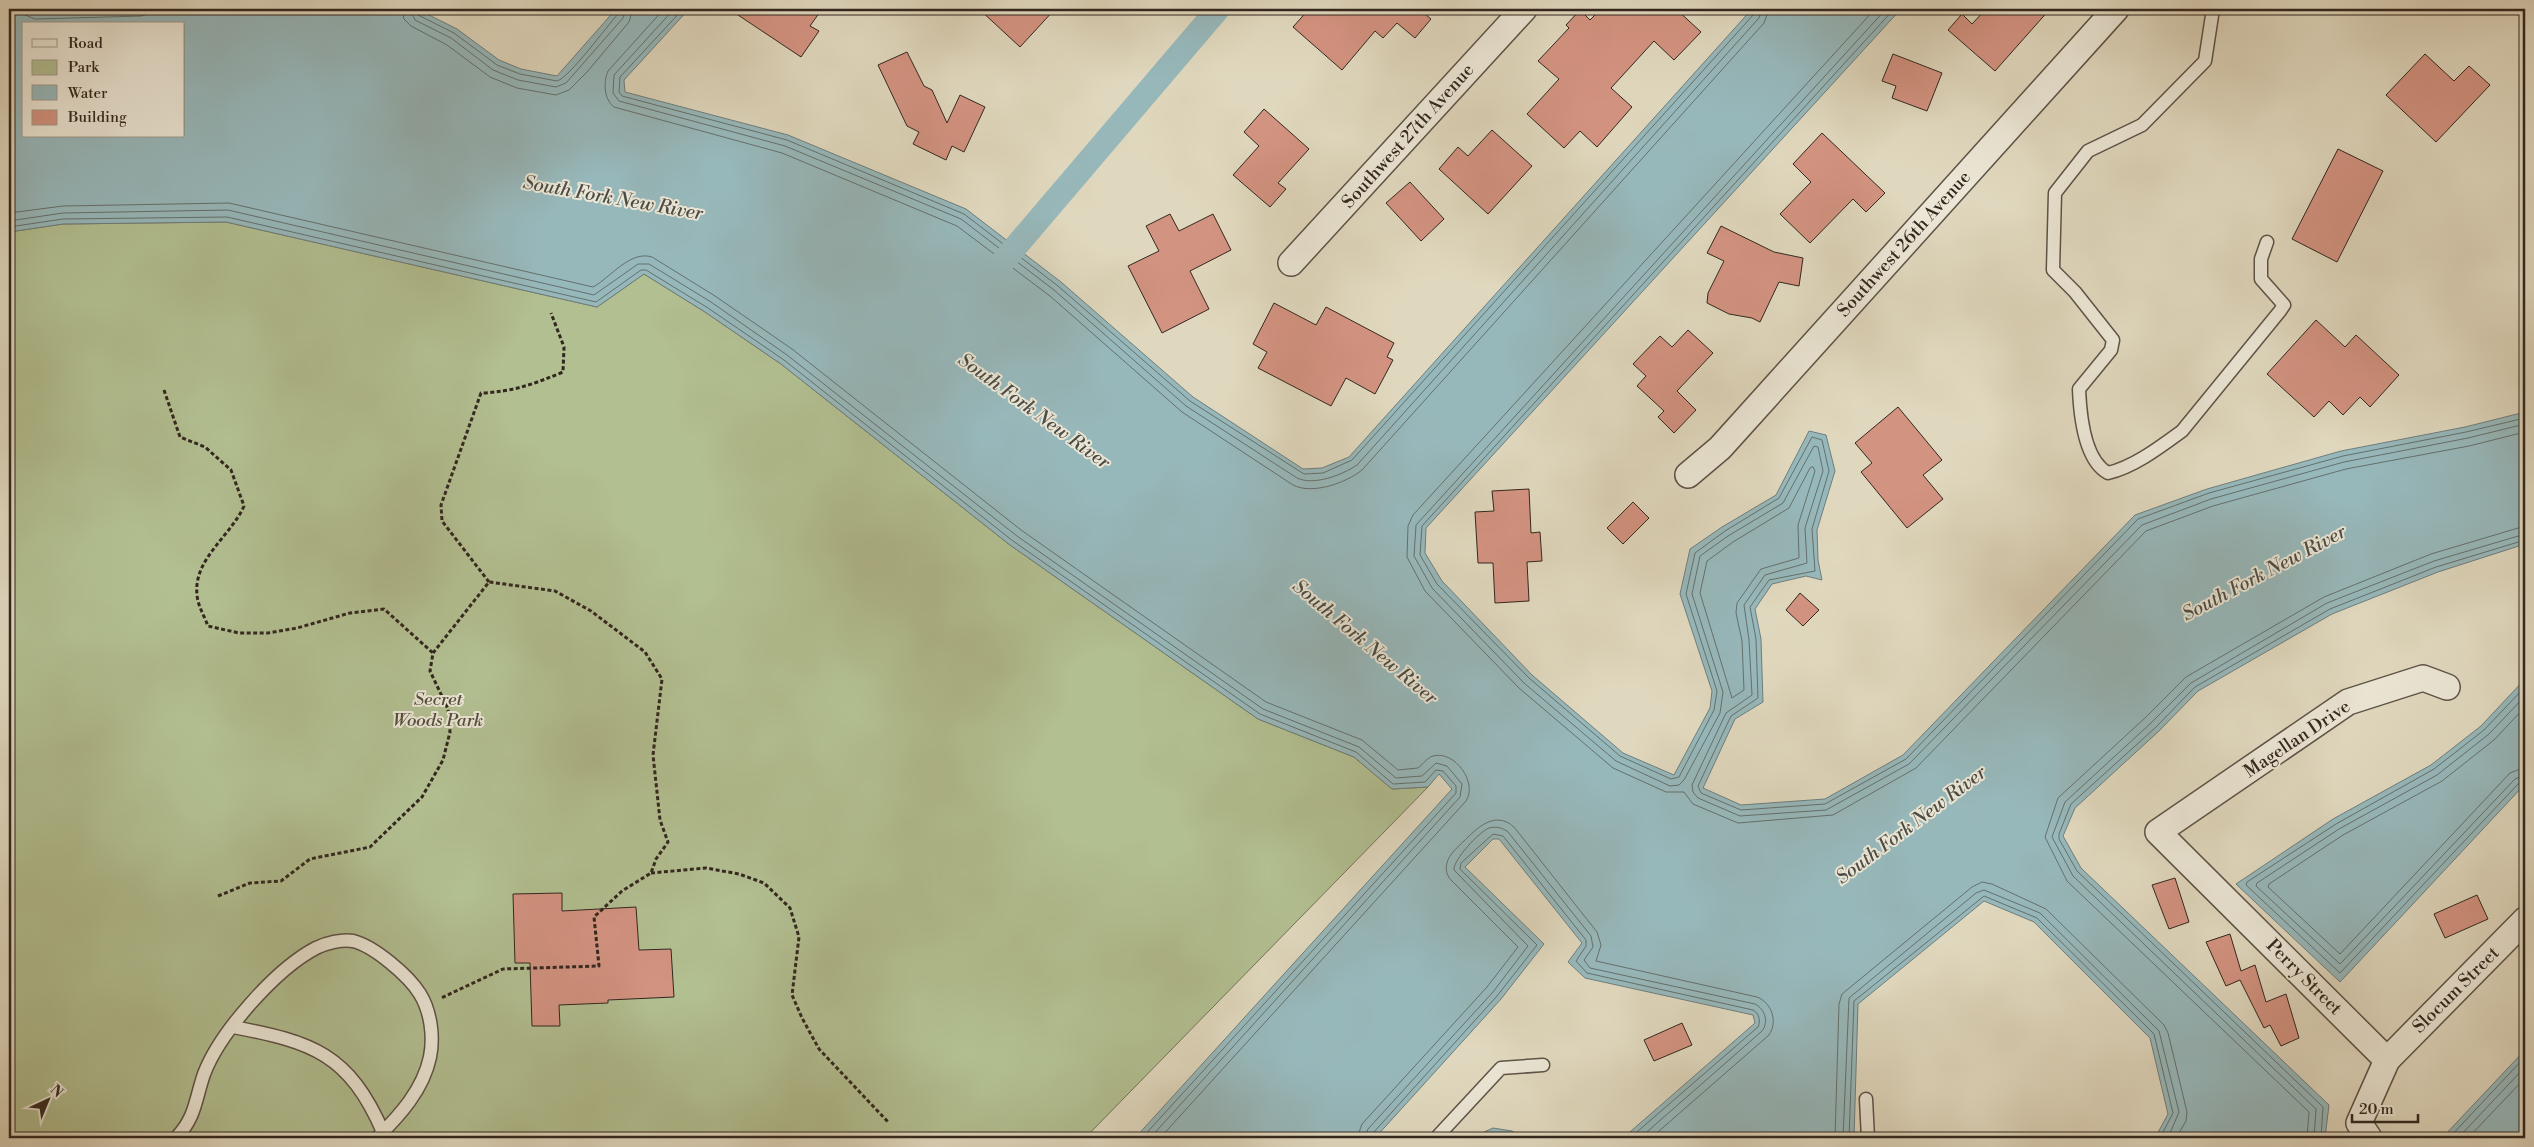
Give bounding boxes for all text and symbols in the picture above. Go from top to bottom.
legend [22,22,185,138]
text: Road [68,34,103,53]
text: Park [68,58,100,77]
street label: Southwest 27th Avenue [1337,59,1479,213]
text: Water [67,84,108,103]
text: Building [67,108,127,127]
street label: Southwest 26th Avenue [1832,166,1976,322]
water label: South Fork New River [521,170,706,226]
water label: South Fork New River [953,348,1116,475]
water label: South Fork New River [2178,519,2351,626]
water label: South Fork New River [1287,574,1443,710]
park label: Secret Woods Park [393,688,483,732]
street label: Magellan Drive [2239,695,2355,783]
water label: South Fork New River [1831,760,1992,889]
street label: Perry Street [2261,934,2347,1020]
street label: Slocum Street [2408,941,2505,1038]
north arrow [22,1074,72,1124]
text: N [46,1081,67,1102]
scale bar [2352,1092,2418,1124]
text: 20 m [2359,1100,2394,1119]

